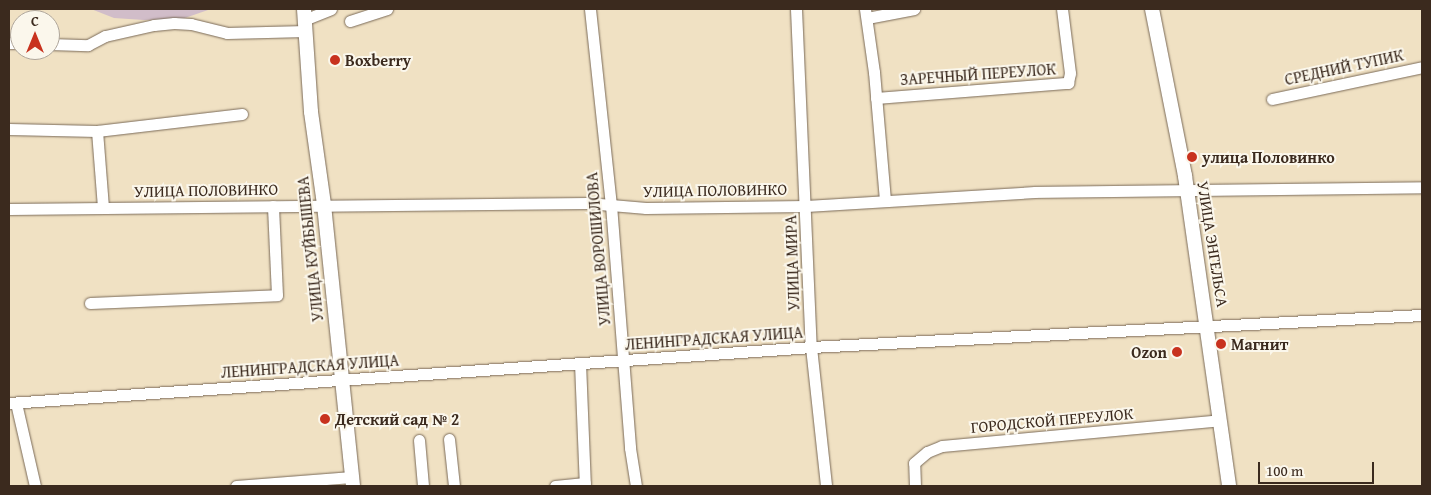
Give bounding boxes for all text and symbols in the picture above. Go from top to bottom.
north arrow [10,10,60,60]
text: С [31,11,39,31]
street label: СРЕДНИЙ ТУПИК [1283,45,1405,89]
place label: Boxberry [345,50,411,70]
marker: Boxberry [329,54,341,66]
street label: ЗАРЕЧНЫЙ ПЕРЕУЛОК [899,59,1057,89]
place label: улица Половинко [1202,147,1335,167]
marker: улица Половинко [1186,151,1198,163]
street label: УЛИЦА ВОРОШИЛОВА [582,171,614,327]
street label: УЛИЦА КУЙБЫШЕВА [293,175,327,323]
street label: УЛИЦА ПОЛОВИНКО [134,179,278,201]
street label: УЛИЦА ПОЛОВИНКО [643,179,787,201]
street label: УЛИЦА ЭНГЕЛЬСА [1194,180,1232,308]
street label: УЛИЦА МИРА [781,215,803,311]
street label: ЛЕНИНГРАДСКАЯ УЛИЦА [624,322,804,354]
place label: Магнит [1231,334,1288,354]
marker: Магнит [1215,338,1227,350]
place label: Ozon [1131,342,1167,362]
marker: Ozon [1171,346,1183,358]
street label: ЛЕНИНГРАДСКАЯ УЛИЦА [220,350,400,382]
street label: ГОРОДСКОЙ ПЕРЕУЛОК [970,403,1134,437]
place label: Детский сад № 2 [335,409,459,429]
marker: Детский сад № 2 [319,413,331,425]
scale bar [1261,452,1377,484]
text: 100 m [1266,460,1303,481]

